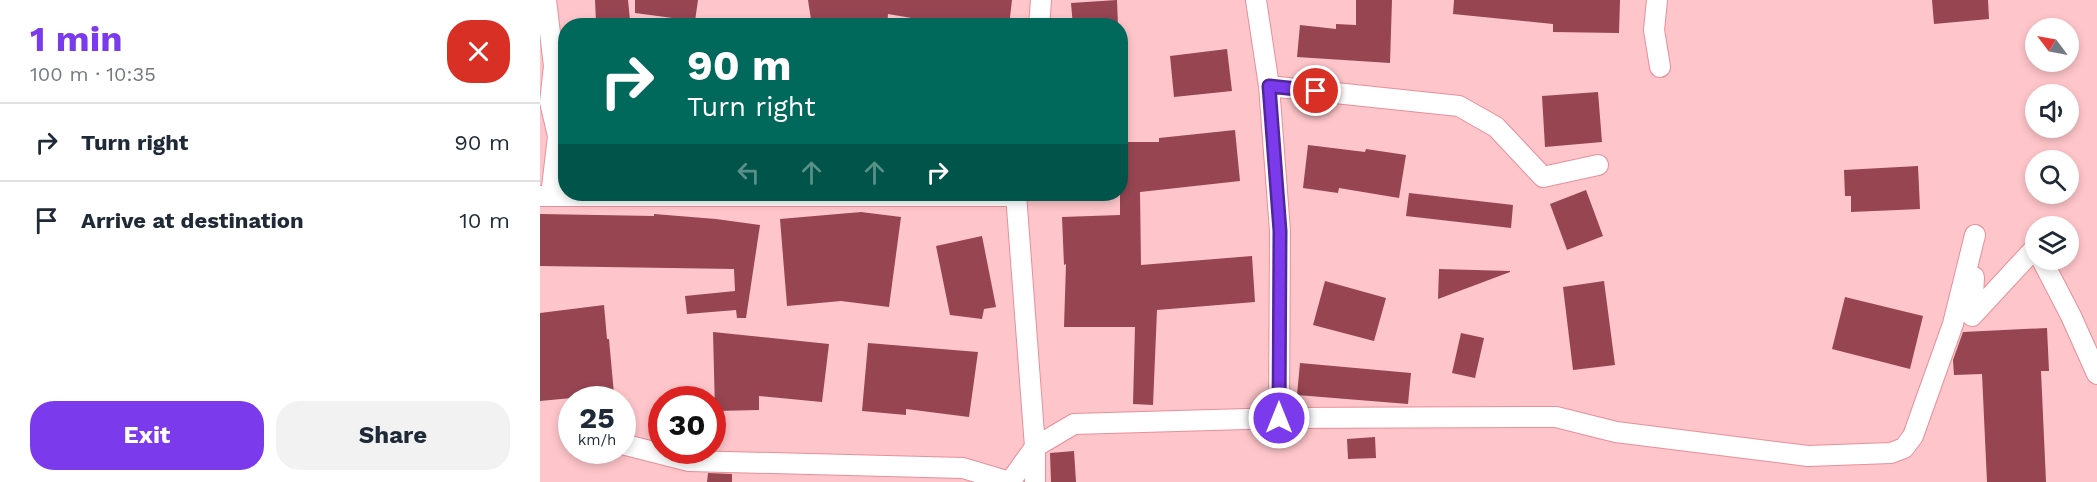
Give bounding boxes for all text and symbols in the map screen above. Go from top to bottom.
text: 1 min [30,18,122,60]
north arrow [2025,18,2079,72]
map controls [2025,18,2079,270]
button: close [447,20,510,83]
text: 90 m [687,41,791,90]
icon: right [588,42,666,120]
text: 100 m · 10:35 [30,62,156,86]
pin [1290,65,1341,116]
icon: arrive [1299,74,1332,107]
button: sound [2025,84,2079,138]
text: Turn right [687,91,816,123]
icon: right [30,126,63,159]
text: Turn right [81,130,188,155]
text: 90 m [454,130,510,155]
button: search [2025,150,2079,204]
icon: left [732,156,765,189]
icon: ahead [795,156,828,189]
icon: ahead [858,156,891,189]
icon: right [921,156,954,189]
icon: arrive [30,204,63,237]
text: Arrive at destination [81,208,304,233]
text: 10 m [459,208,510,233]
button: layers [2025,216,2079,270]
speed limit sign: 30 [648,386,726,464]
position arrow [1247,386,1311,450]
text: 25 [579,400,615,435]
button: Exit [30,401,264,470]
button: Share [276,401,510,470]
text: km/h [578,431,616,449]

